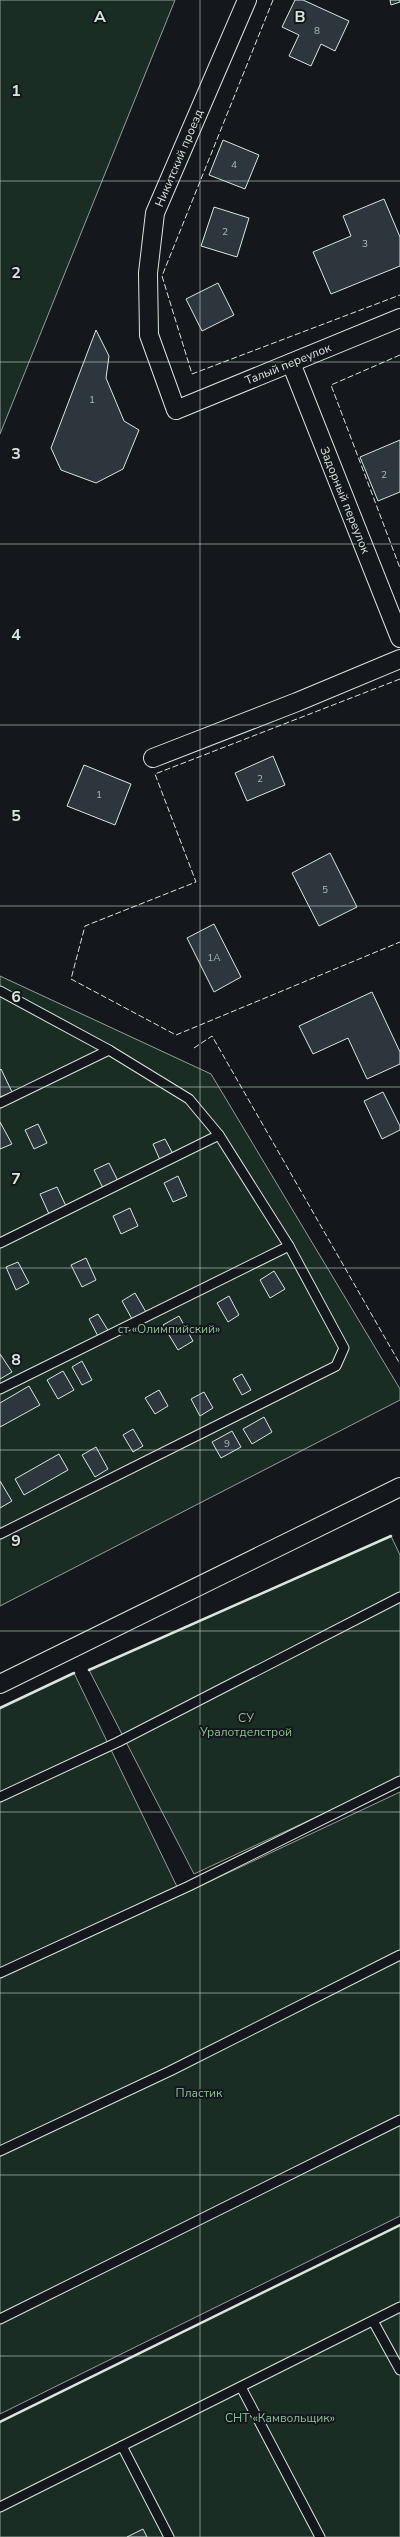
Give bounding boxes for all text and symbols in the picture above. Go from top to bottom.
text: A [94,6,106,28]
text: B [294,6,306,28]
house number: 8 [314,24,320,38]
text: 1 [11,80,21,102]
street label: Никитский проезд [151,107,207,209]
house number: 4 [231,158,237,172]
house number: 2 [222,225,228,239]
house number: 3 [362,237,368,251]
text: 2 [11,262,21,284]
street label: Талый переулок [243,339,334,389]
house number: 1 [89,393,95,407]
text: 3 [11,443,21,465]
street label: Задорный переулок [316,444,374,556]
house number: 2 [381,468,387,482]
text: 4 [11,624,21,646]
house number: 2 [257,772,263,786]
house number: 1 [96,788,102,802]
text: 5 [11,805,21,827]
house number: 5 [322,883,328,897]
house number: 1А [207,951,221,965]
text: 6 [11,986,21,1008]
text: 7 [11,1168,21,1190]
park label: ст «Олимпийский» [118,1321,220,1337]
text: 8 [11,1349,21,1371]
house number: 9 [224,1437,230,1451]
text: 9 [11,1530,21,1552]
park label: СУ Уралотделстрой [199,1710,292,1740]
park label: Пластик [176,2085,223,2101]
park label: СНТ «Камвольщик» [225,2410,335,2426]

